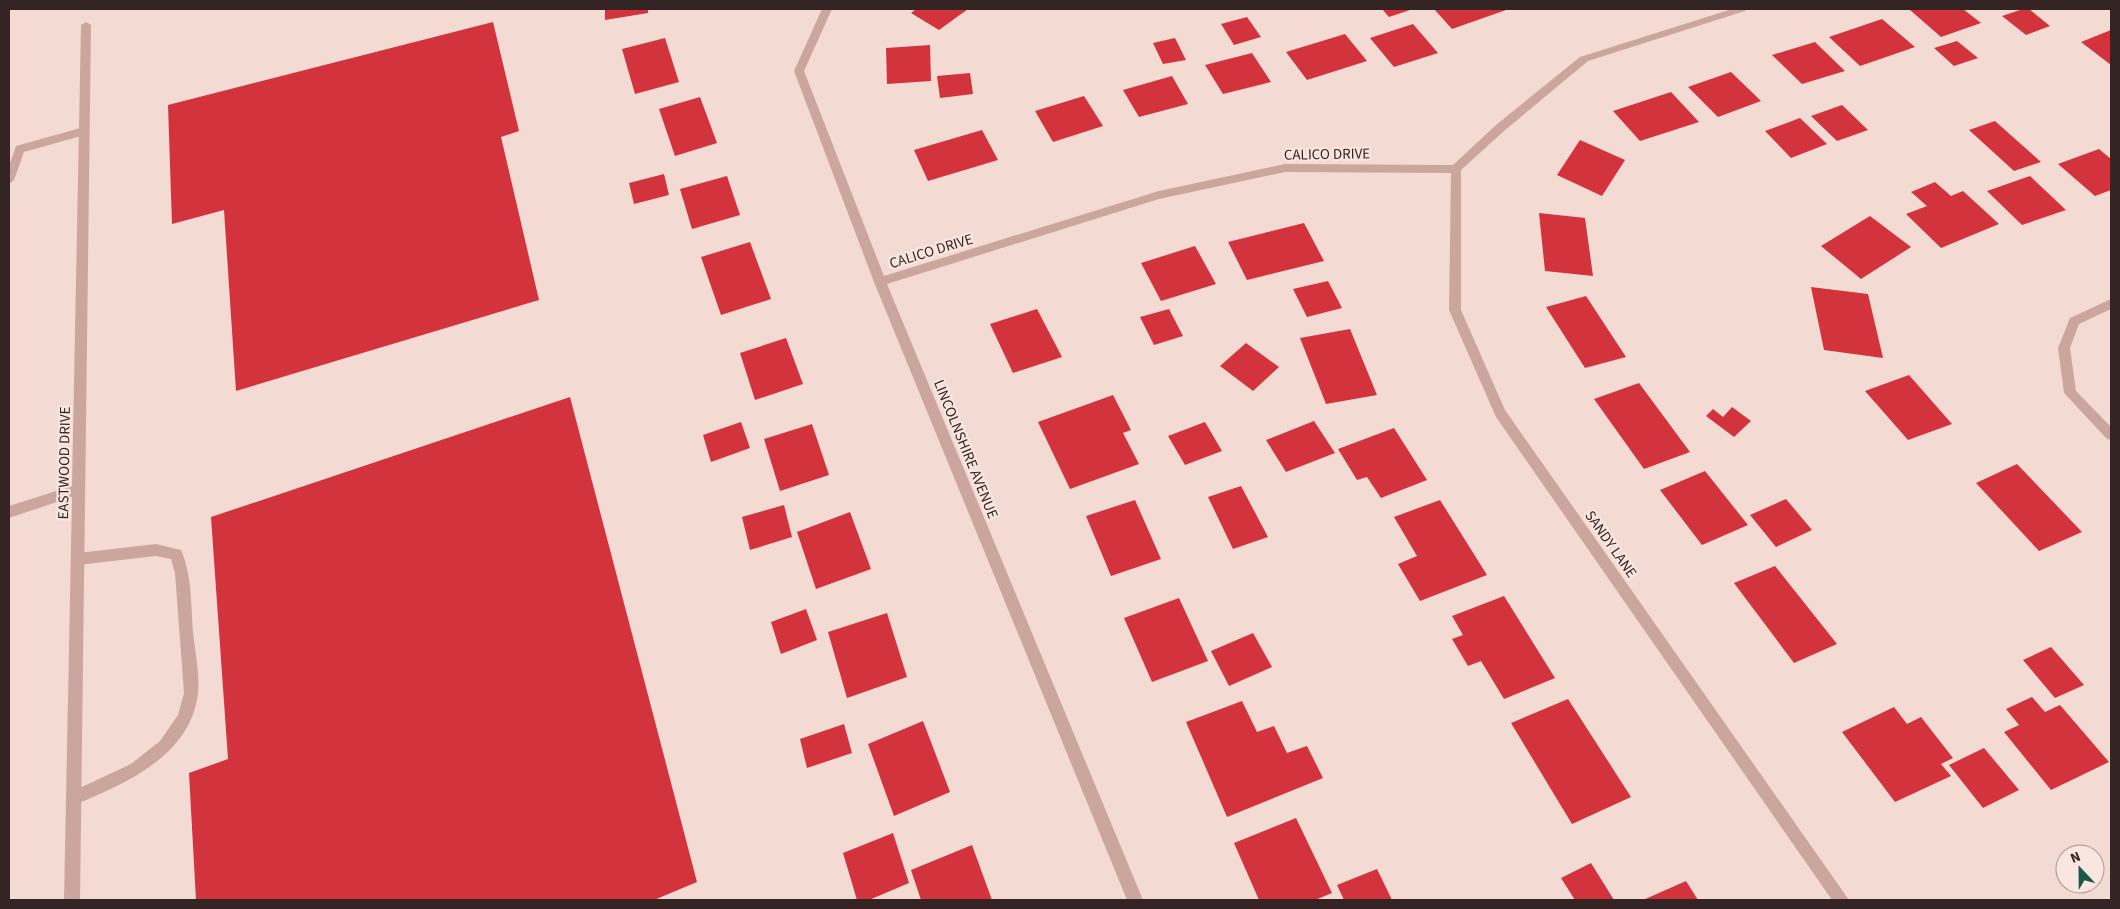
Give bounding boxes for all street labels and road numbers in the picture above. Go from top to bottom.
street label: CALICO DRIVE [1284,143,1370,166]
street label: CALICO DRIVE [887,229,976,274]
street label: LINCOLNSHIRE AVENUE [928,377,1003,522]
street label: EASTWOOD DRIVE [53,406,76,520]
street label: SANDY LANE [1580,506,1642,582]

